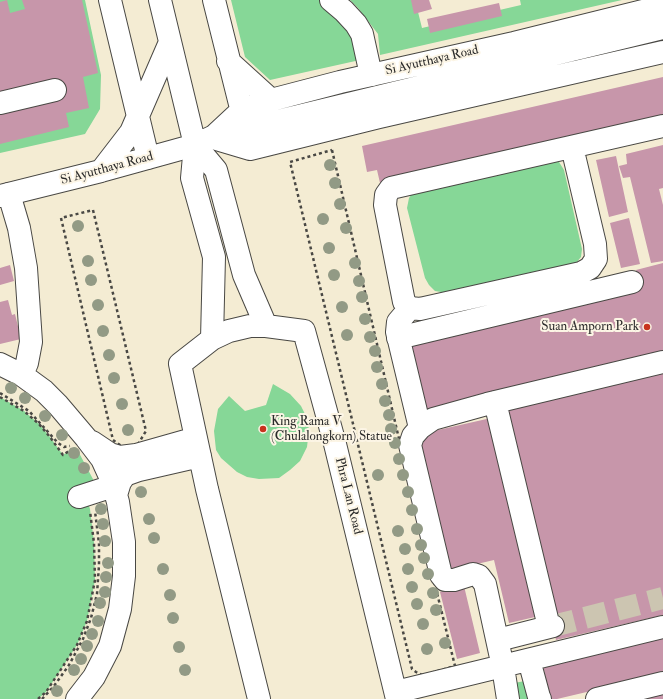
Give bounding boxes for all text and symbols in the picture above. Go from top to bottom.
street label: Si Ayutthaya Road [384,43,480,79]
street label: Si Ayutthaya Road [59,149,155,189]
place label: Suan Amporn Park [541,319,639,335]
marker: Suan Amporn Park [642,322,652,332]
place label: King Rama V (Chulalongkorn) Statue [271,414,392,445]
marker: King Rama V (Chulalongkorn) Statue [258,424,268,434]
street label: Phra Lan Road [331,456,365,536]

